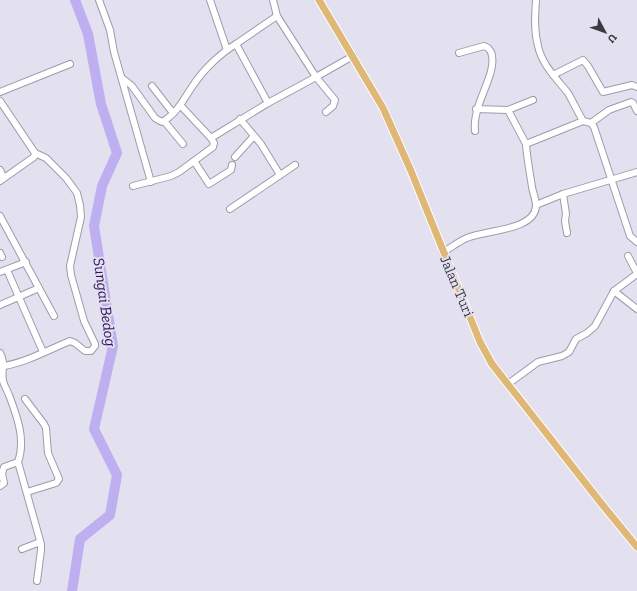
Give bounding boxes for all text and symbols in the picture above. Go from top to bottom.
north arrow [585,12,625,52]
text: U [605,31,620,46]
street label: Jalan Turi [436,253,478,319]
water label: Sungai Bedog [89,256,121,348]

